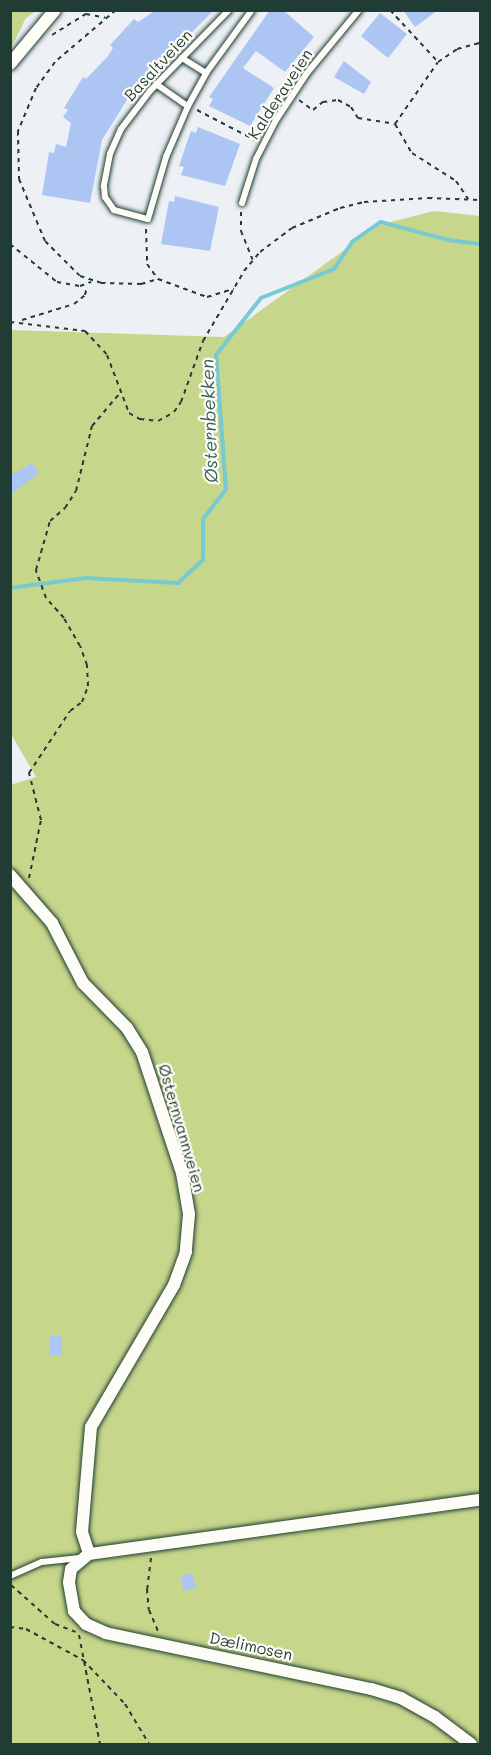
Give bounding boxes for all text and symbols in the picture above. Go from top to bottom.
street label: Basaltveien [120,25,196,105]
street label: Kalderaveien [244,45,316,143]
water label: Østernbekken [196,359,222,483]
street label: Østernvannveien [155,1062,209,1194]
street label: Dælimosen [208,1628,294,1664]

